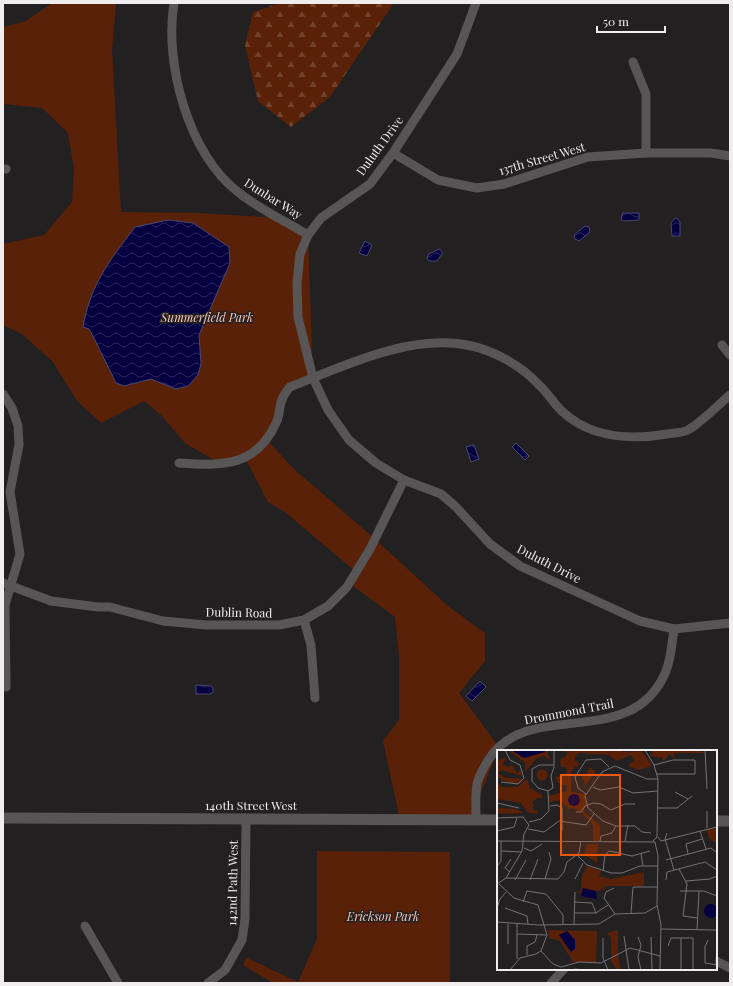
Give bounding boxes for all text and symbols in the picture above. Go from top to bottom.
scale bar [597,8,665,34]
text: 50 m [603,13,629,29]
street label: Duluth Drive [352,113,406,178]
street label: 137th Street West [497,138,587,178]
street label: Dunbar Way [242,174,306,222]
park label: Summerfield Park [160,309,253,325]
street label: Duluth Drive [515,540,584,586]
street label: Dublin Road [206,603,273,621]
street label: Drommond Trail [523,694,615,728]
inset map [497,750,717,970]
street label: 140th Street West [205,797,298,813]
street label: 142nd Path West [223,839,241,926]
park label: Erickson Park [346,908,419,924]

